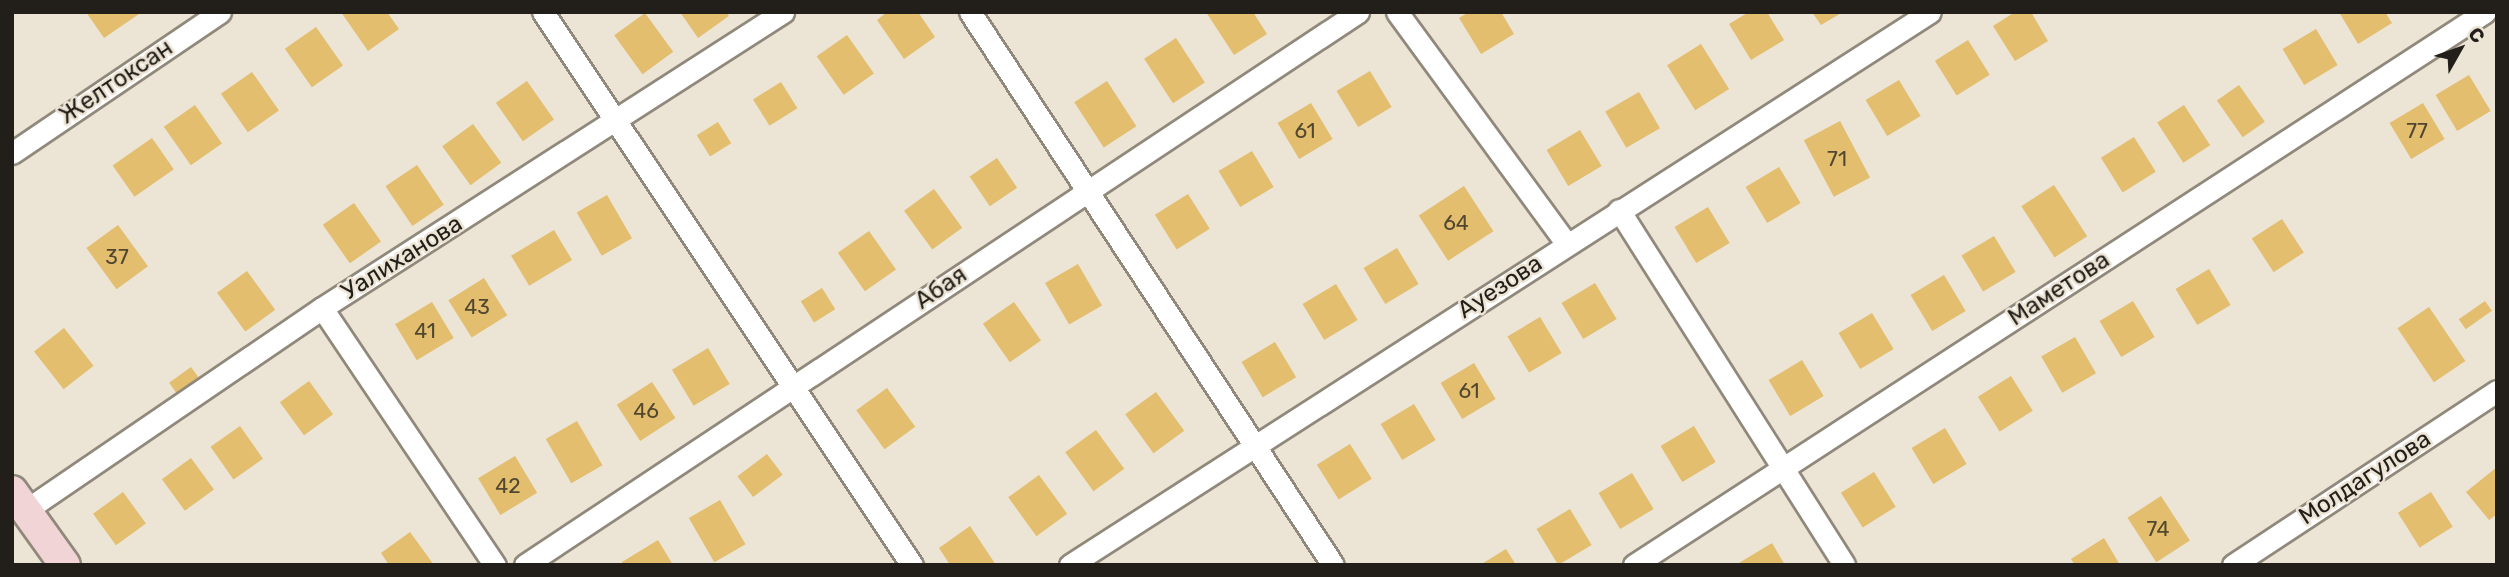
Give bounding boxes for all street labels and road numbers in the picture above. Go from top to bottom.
street label: Желтоксан [54,34,178,130]
street label: Уалиханова [336,209,468,307]
street label: Маметова [2003,246,2115,332]
street label: Ауезова [1452,249,1548,325]
street label: Абая [910,260,972,316]
street label: Молдагулова [2294,425,2436,531]

